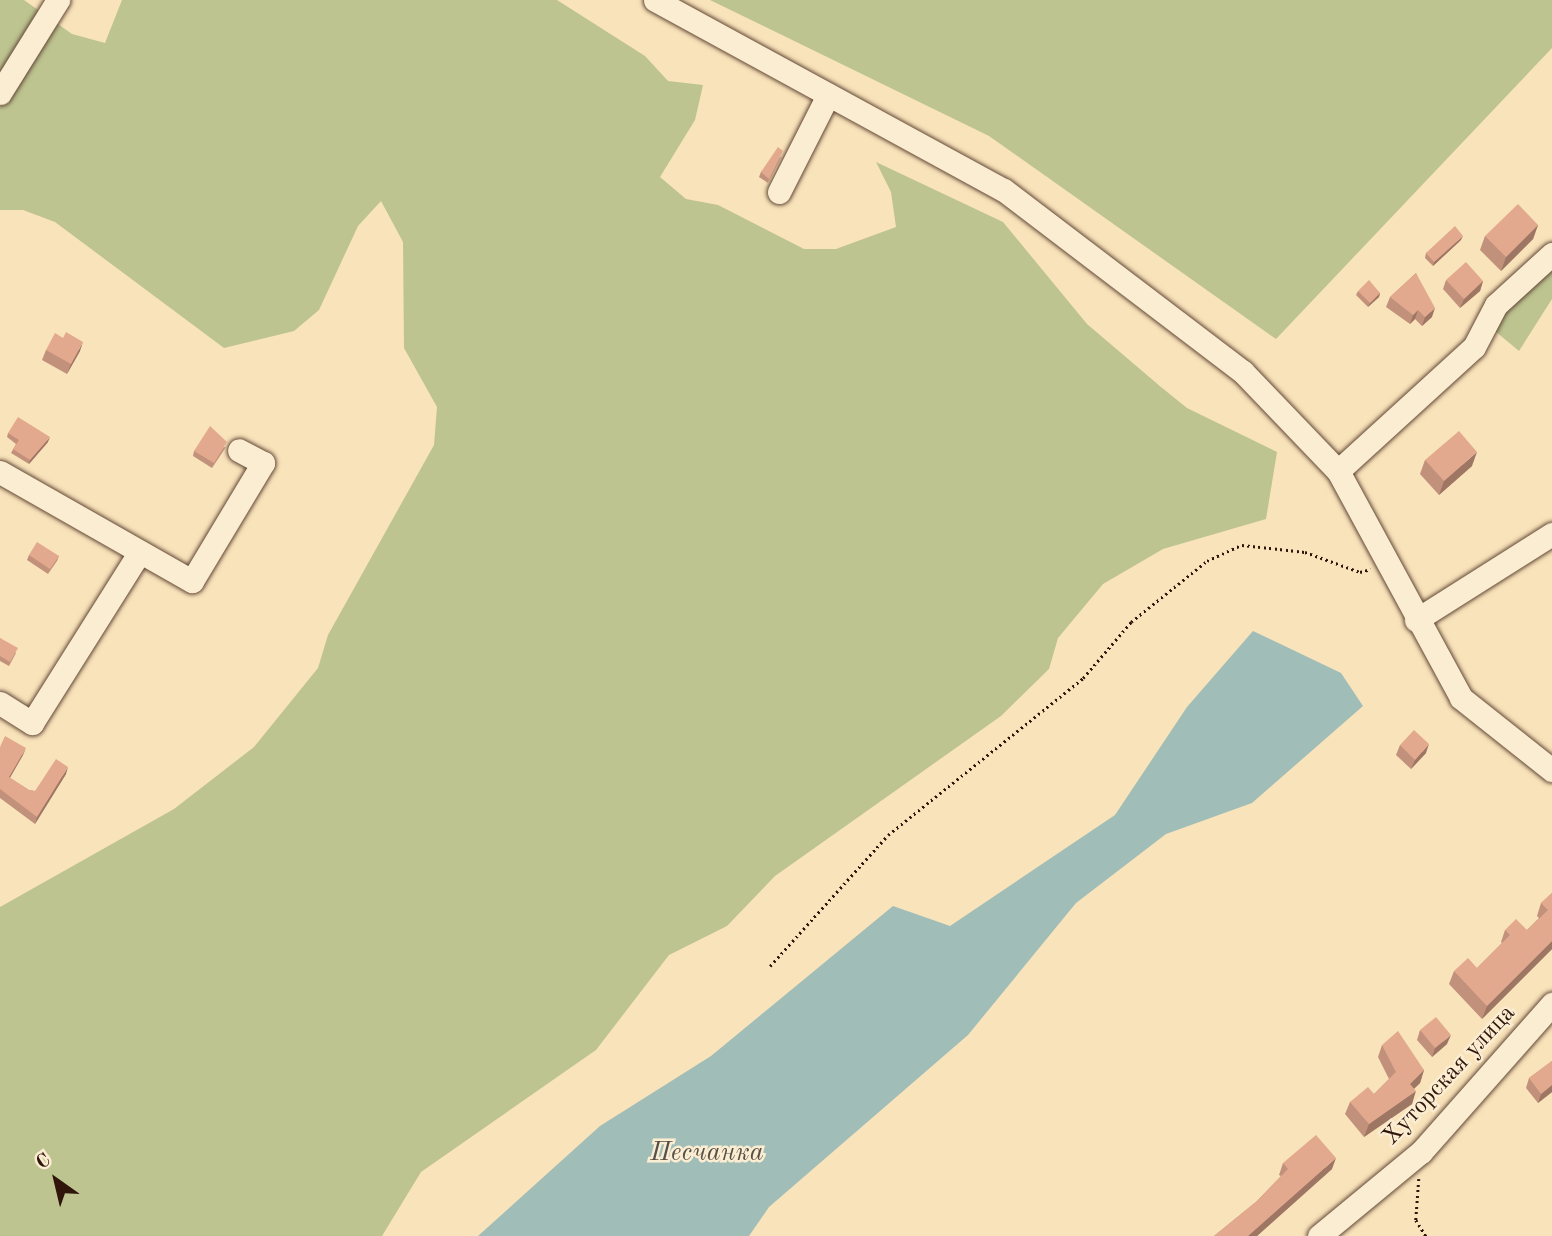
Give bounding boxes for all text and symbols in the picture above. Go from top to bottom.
street label: Хуторская улица [1378,1000,1522,1152]
water label: Песчанка [650,1138,764,1170]
north arrow [21,1145,91,1215]
text: С [33,1151,54,1174]

